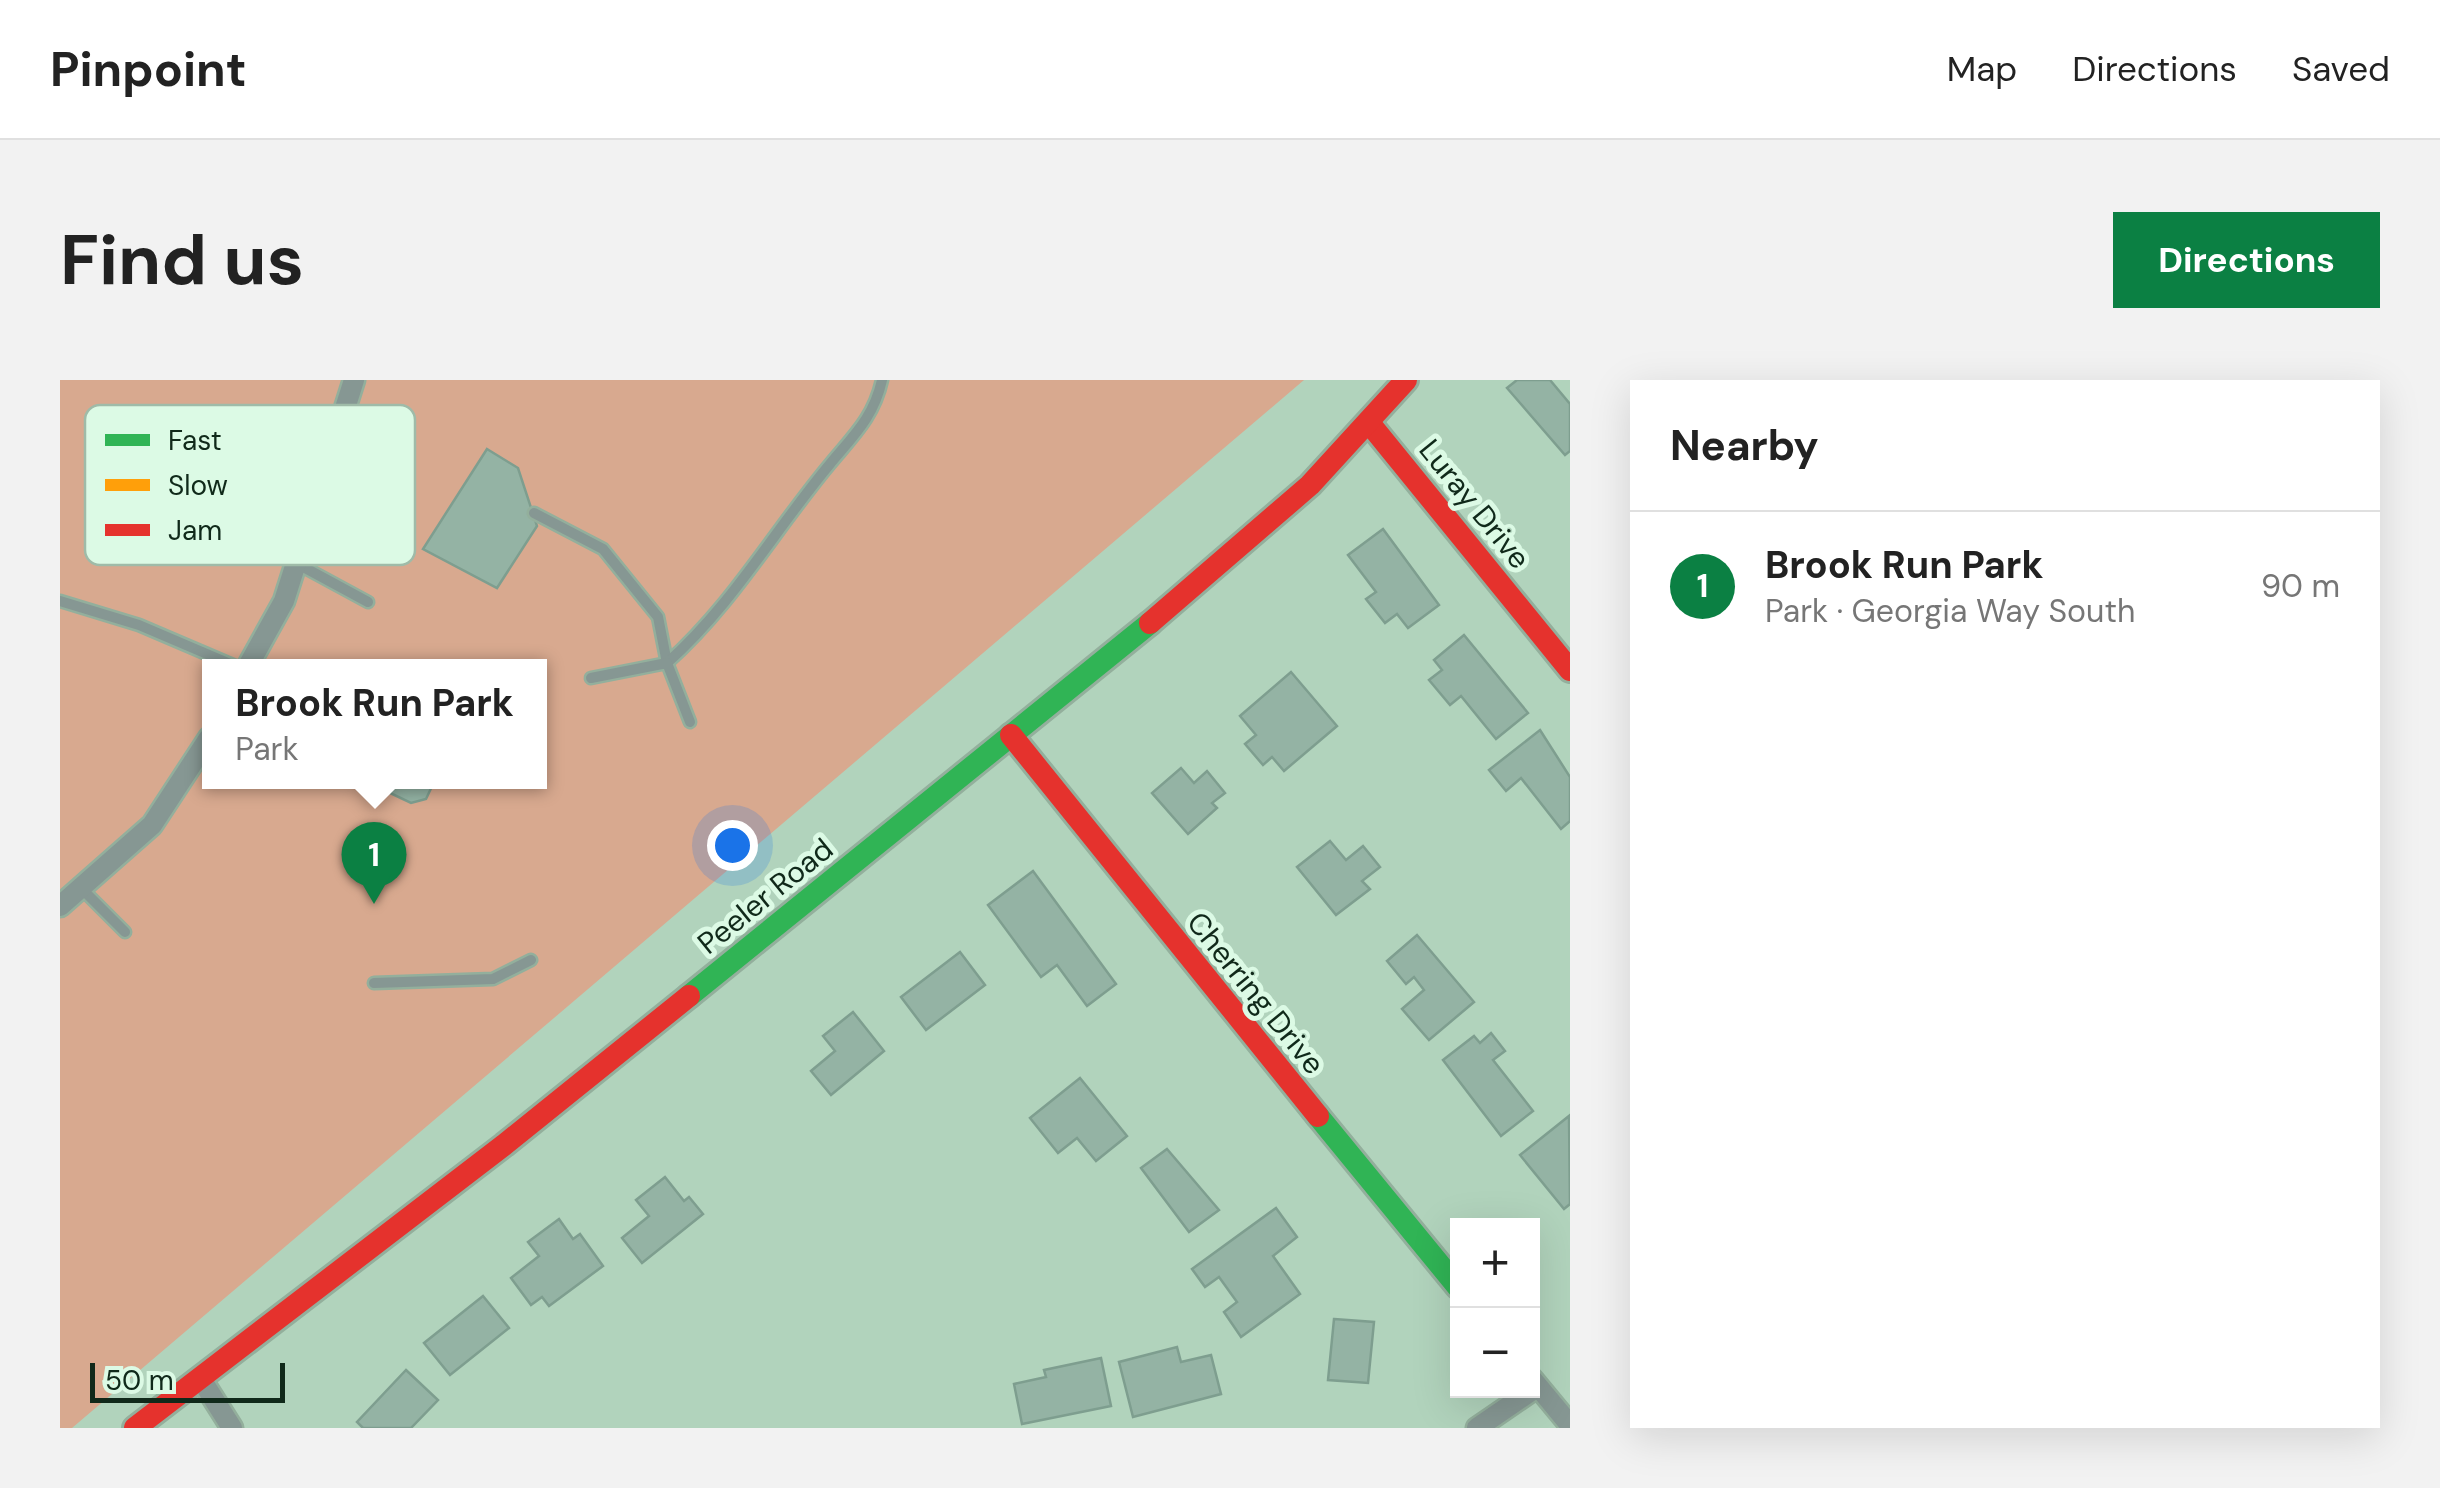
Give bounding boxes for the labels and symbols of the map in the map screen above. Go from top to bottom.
legend [85,405,415,565]
text: Fast [168,422,222,459]
street label: Luray Drive [1411,431,1539,577]
text: Slow [168,467,228,504]
text: Jam [168,512,222,549]
your location [707,820,758,871]
pin: 1 [342,822,406,904]
street label: Peeler Road [689,829,841,963]
street label: Cherring Drive [1178,904,1334,1082]
scale bar [90,1358,285,1403]

